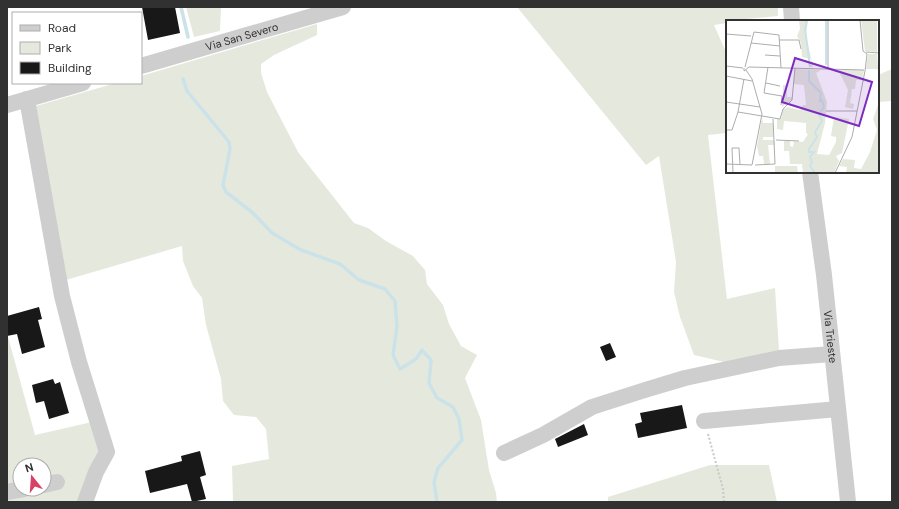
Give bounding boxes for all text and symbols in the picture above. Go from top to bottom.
legend [12,12,142,84]
street label: Via San Severo [204,19,280,54]
text: Road [48,20,76,36]
inset map [726,20,879,173]
text: Park [48,40,72,56]
text: Building [48,60,92,76]
street label: Via Trieste [821,310,840,364]
north arrow [12,457,52,497]
text: N [23,460,35,475]

